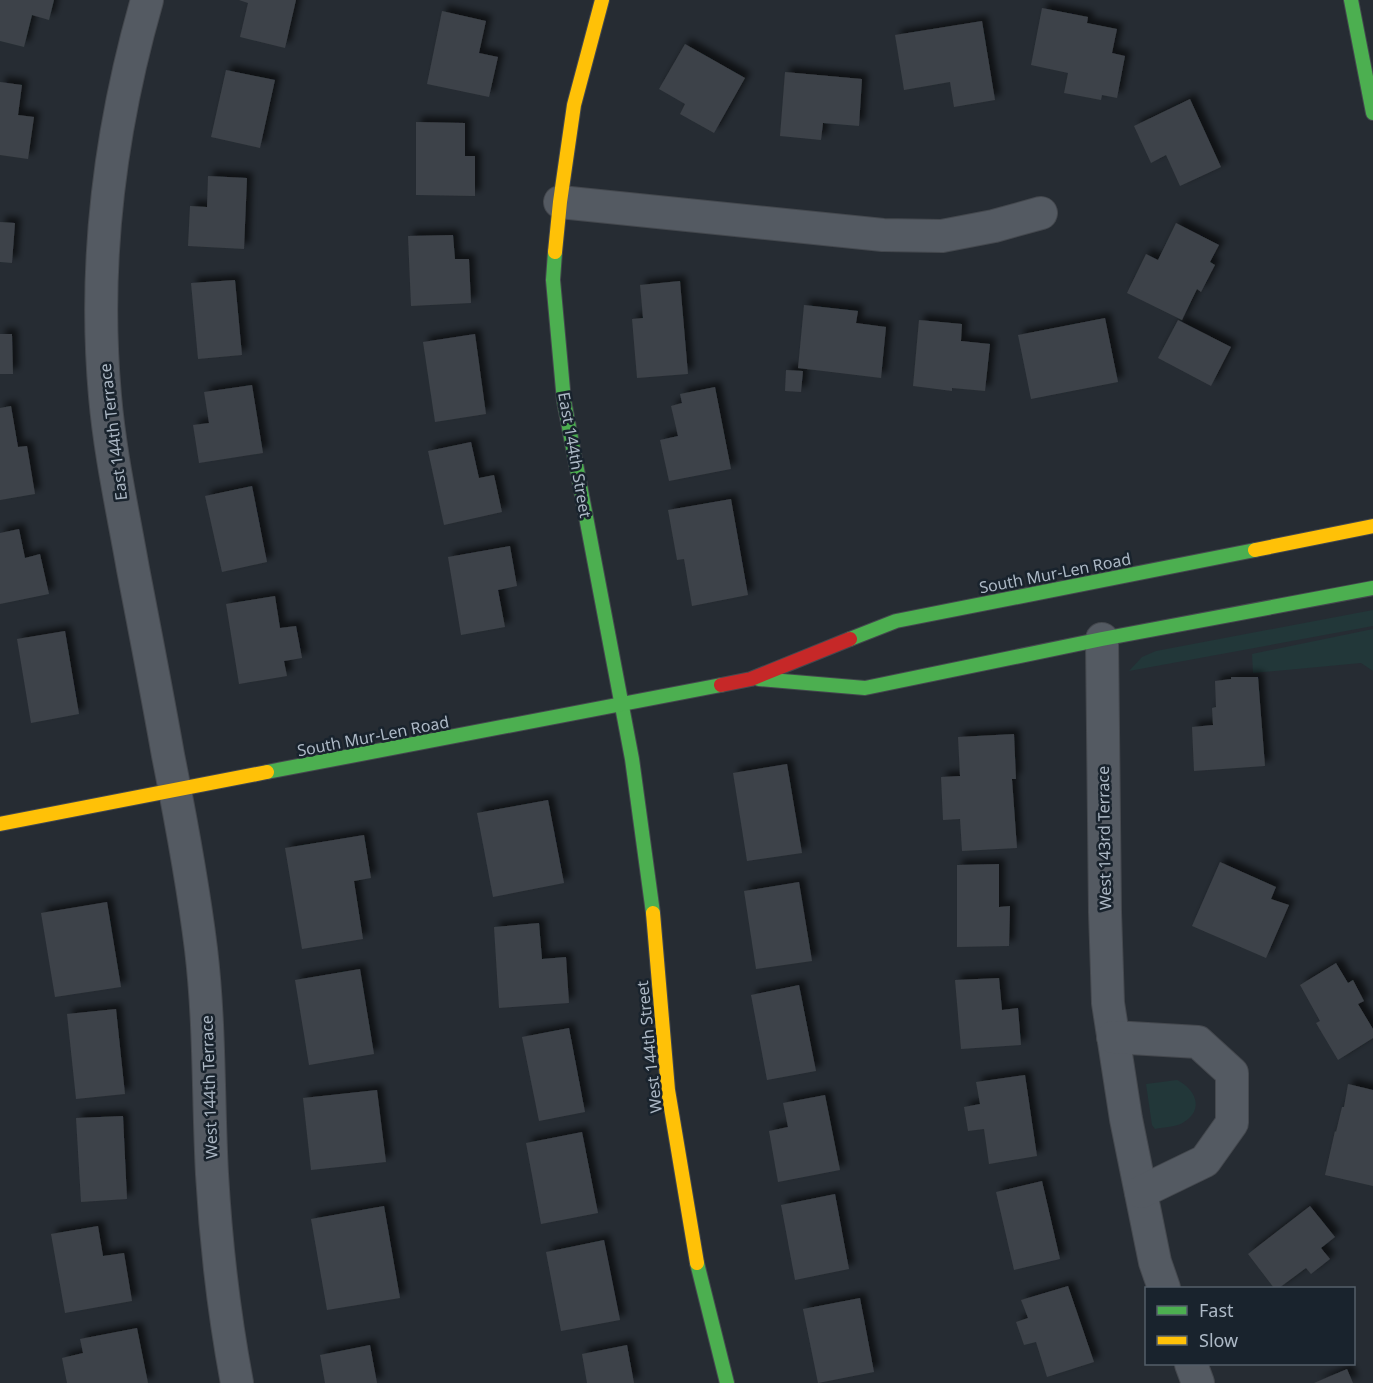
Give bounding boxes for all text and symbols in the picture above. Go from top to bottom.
street label: East 144th Terrace [94,362,132,502]
street label: East 144th Street [553,390,597,520]
street label: South Mur-Len Road [977,547,1133,599]
street label: South Mur-Len Road [295,710,451,762]
street label: West 143rd Terrace [1092,766,1116,910]
street label: West 144th Street [631,979,667,1114]
street label: West 144th Terrace [195,1015,223,1159]
legend [1145,1287,1355,1365]
text: Fast [1199,1298,1234,1322]
text: Slow [1199,1328,1238,1352]

